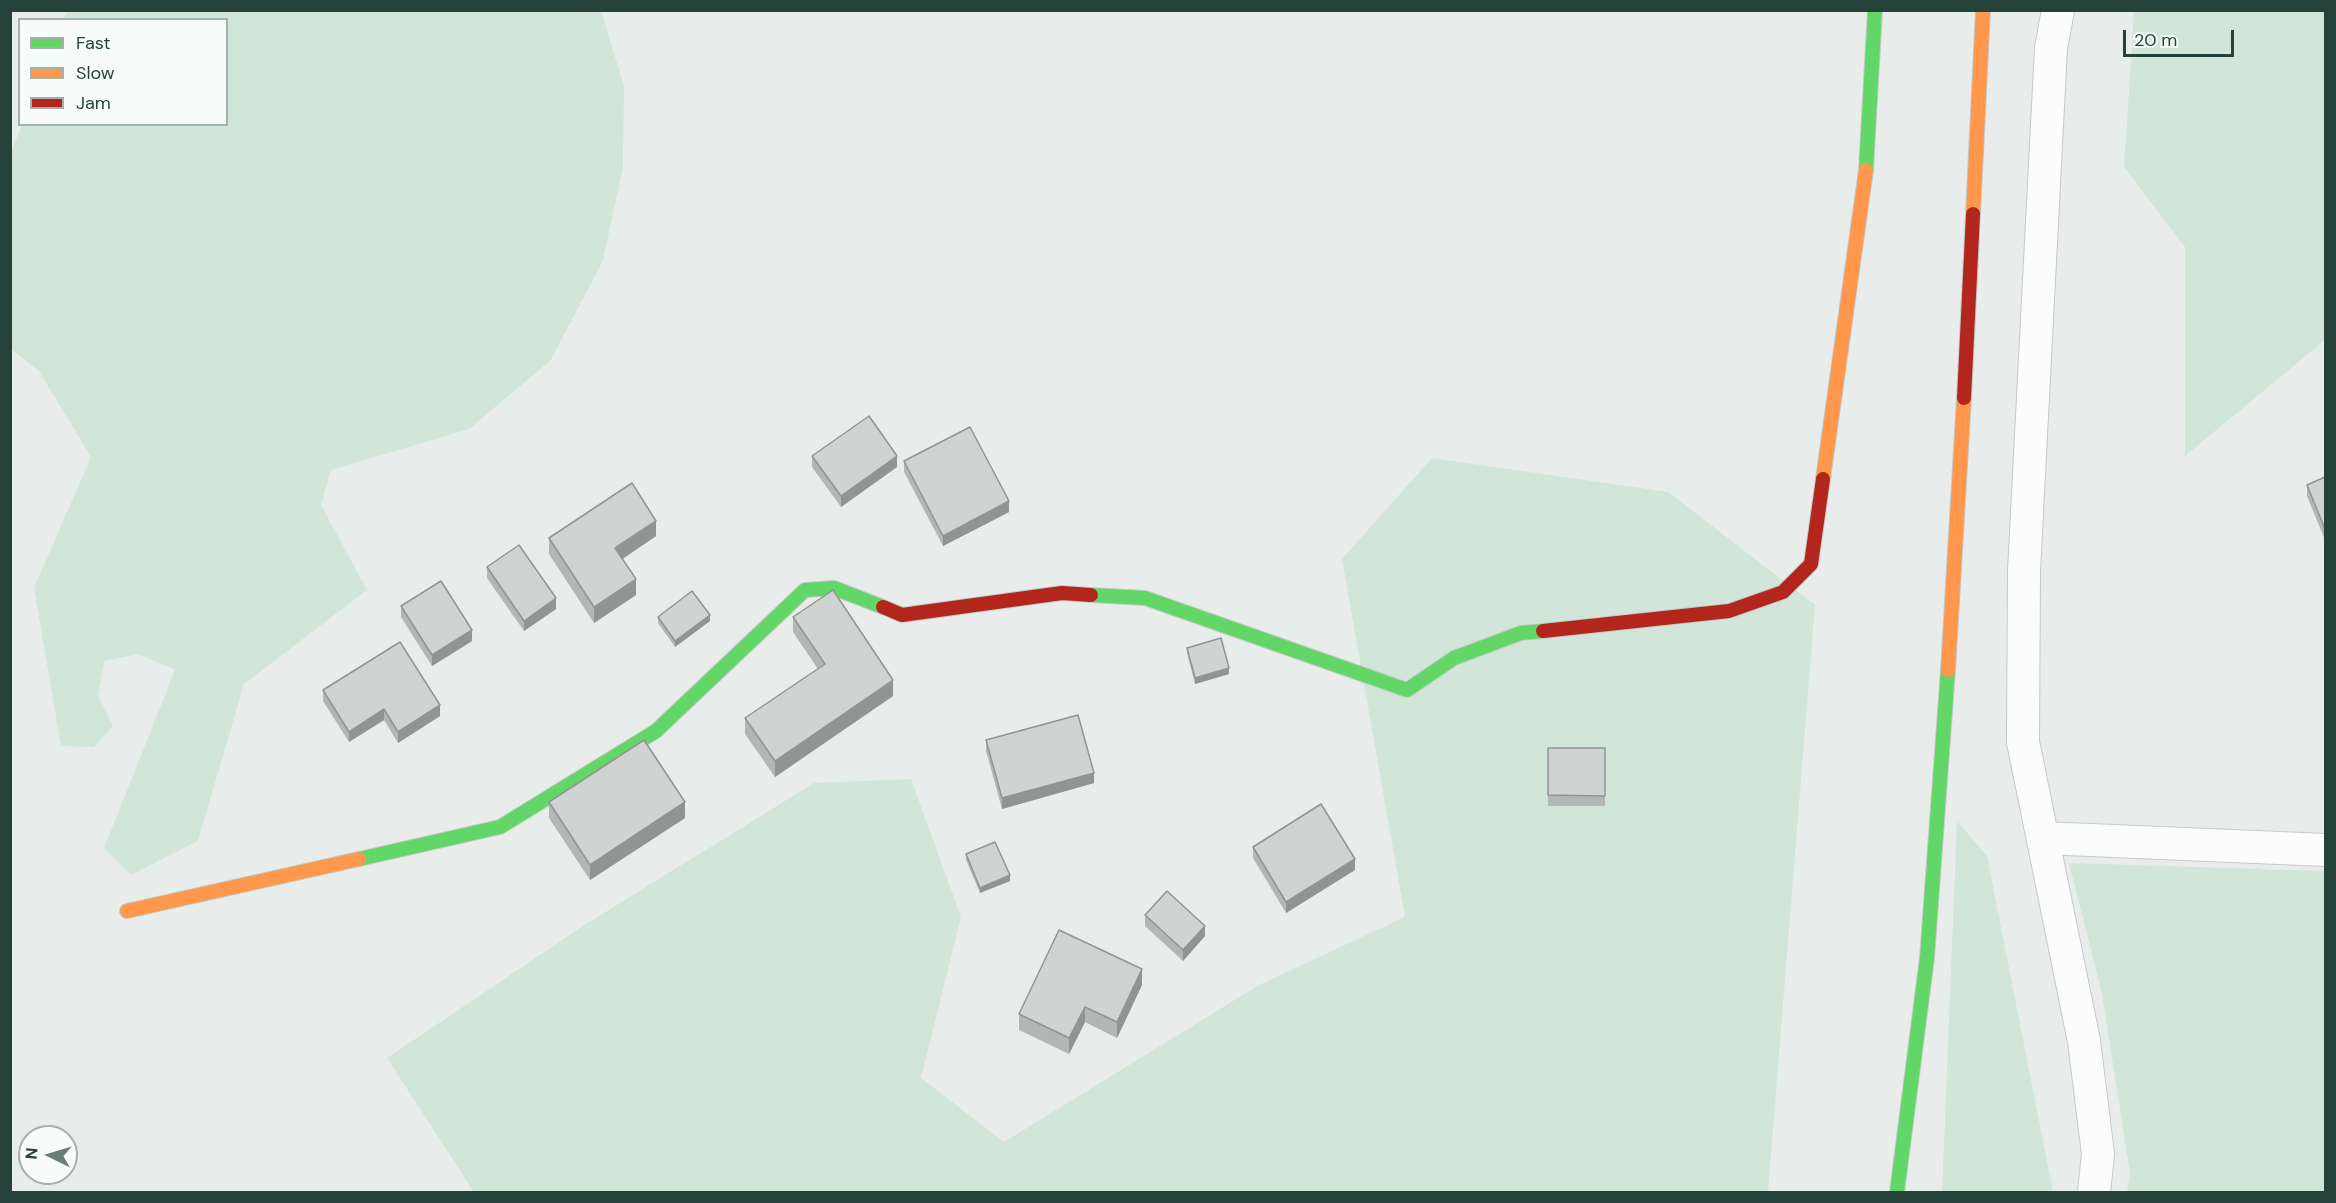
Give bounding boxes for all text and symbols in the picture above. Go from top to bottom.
legend [18,18,228,126]
scale bar [2126,18,2237,56]
text: 20 m [2134,28,2177,52]
text: Fast [76,31,111,55]
text: Slow [76,61,115,85]
text: Jam [76,91,111,115]
north arrow [18,1125,78,1185]
text: N [21,1147,43,1160]

